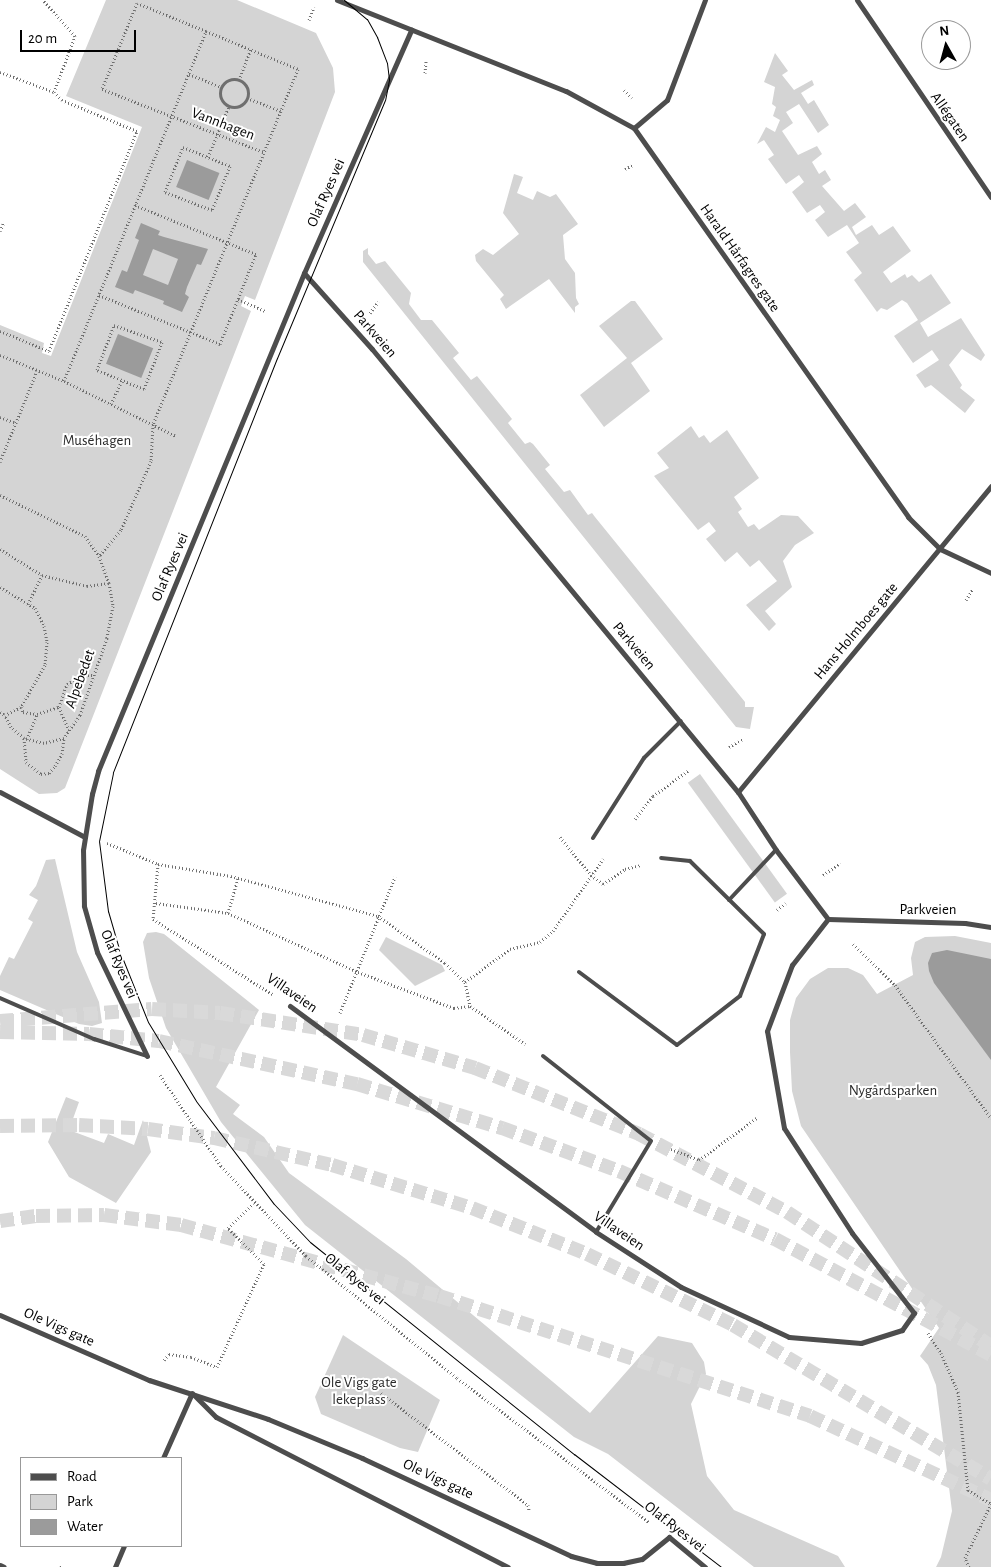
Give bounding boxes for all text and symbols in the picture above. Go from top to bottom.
scale bar [22,20,139,52]
north arrow [921,20,971,70]
text: N [939,24,950,39]
text: 20 m [28,31,57,46]
street label: Allégaten [927,89,973,145]
street label: Vannhagen [189,104,257,144]
street label: Olaf Ryes vei [303,156,349,230]
street label: Harald Hårfagres gate [696,200,784,316]
street label: Parkveien [349,307,401,361]
park label: Muséhagen [63,432,131,450]
street label: Olaf Ryes vei [147,530,193,604]
street label: Hans Holmboes gate [810,579,902,683]
street label: Parkveien [609,618,659,674]
street label: Alpebedet [61,647,99,711]
street label: Parkveien [899,901,957,919]
street label: Olaf Ryes vei [96,927,142,1001]
street label: Villaveien [263,969,321,1017]
park label: Nygårdsparken [849,1082,937,1100]
street label: Villaveien [590,1207,648,1255]
street label: Olaf Ryes vei [321,1249,389,1309]
street label: Ole Vigs gate [21,1303,97,1351]
park label: Ole Vigs gate lekeplass [321,1373,397,1408]
street label: Ole Vigs gate [400,1455,476,1503]
legend [20,1457,182,1547]
text: Road [67,1469,97,1484]
text: Park [67,1494,93,1509]
street label: Olaf Ryes vei [641,1497,709,1557]
text: Water [67,1519,103,1534]

